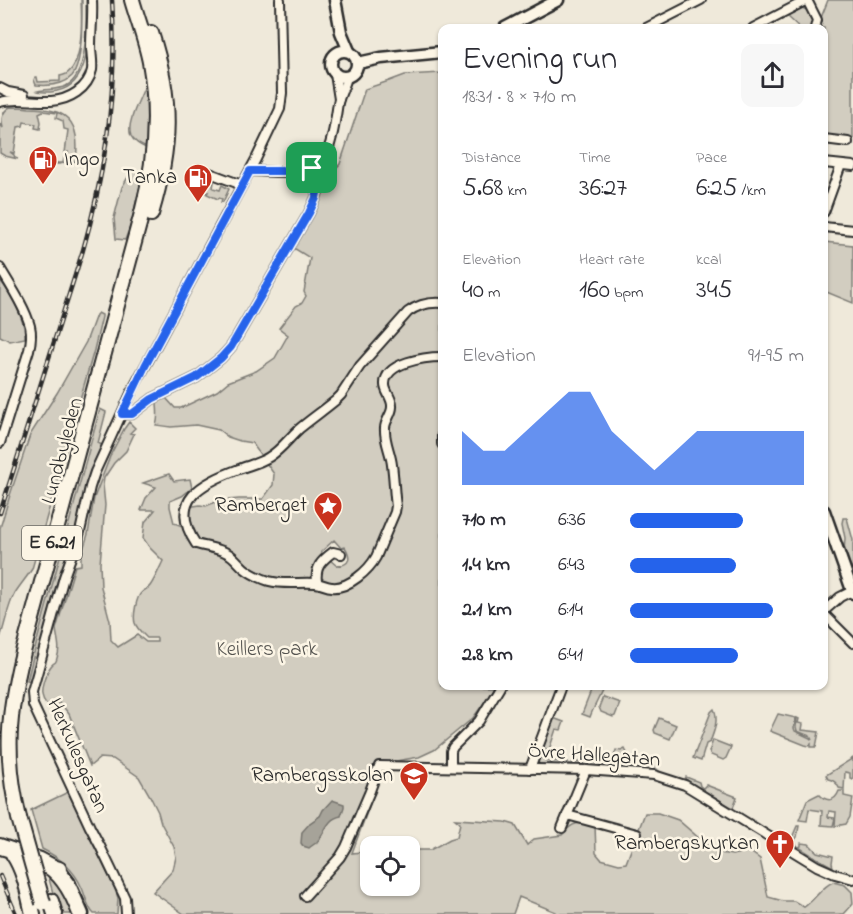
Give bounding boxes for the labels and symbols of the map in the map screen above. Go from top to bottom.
pin [286,142,337,193]
fuel station icon: Ingo [27,144,59,186]
place label: Ingo [64,145,100,177]
fuel station icon: Tanka [182,162,214,204]
place label: Tanka [123,163,177,193]
street label: Lundbyleden [34,394,94,508]
place icon: Ramberget [312,490,344,532]
place label: Ramberget [215,491,307,523]
road number: E 6.21 [22,526,82,560]
park label: Keillers park [217,635,318,665]
street label: Herkulesgatan [37,694,116,819]
street label: Övre Hallegatan [527,736,661,778]
school or university icon: Rambergsskolan [398,760,430,802]
place label: Rambergsskolan [251,761,393,793]
church icon: Rambergskyrkan [764,828,796,870]
place label: Rambergskyrkan [614,829,759,861]

